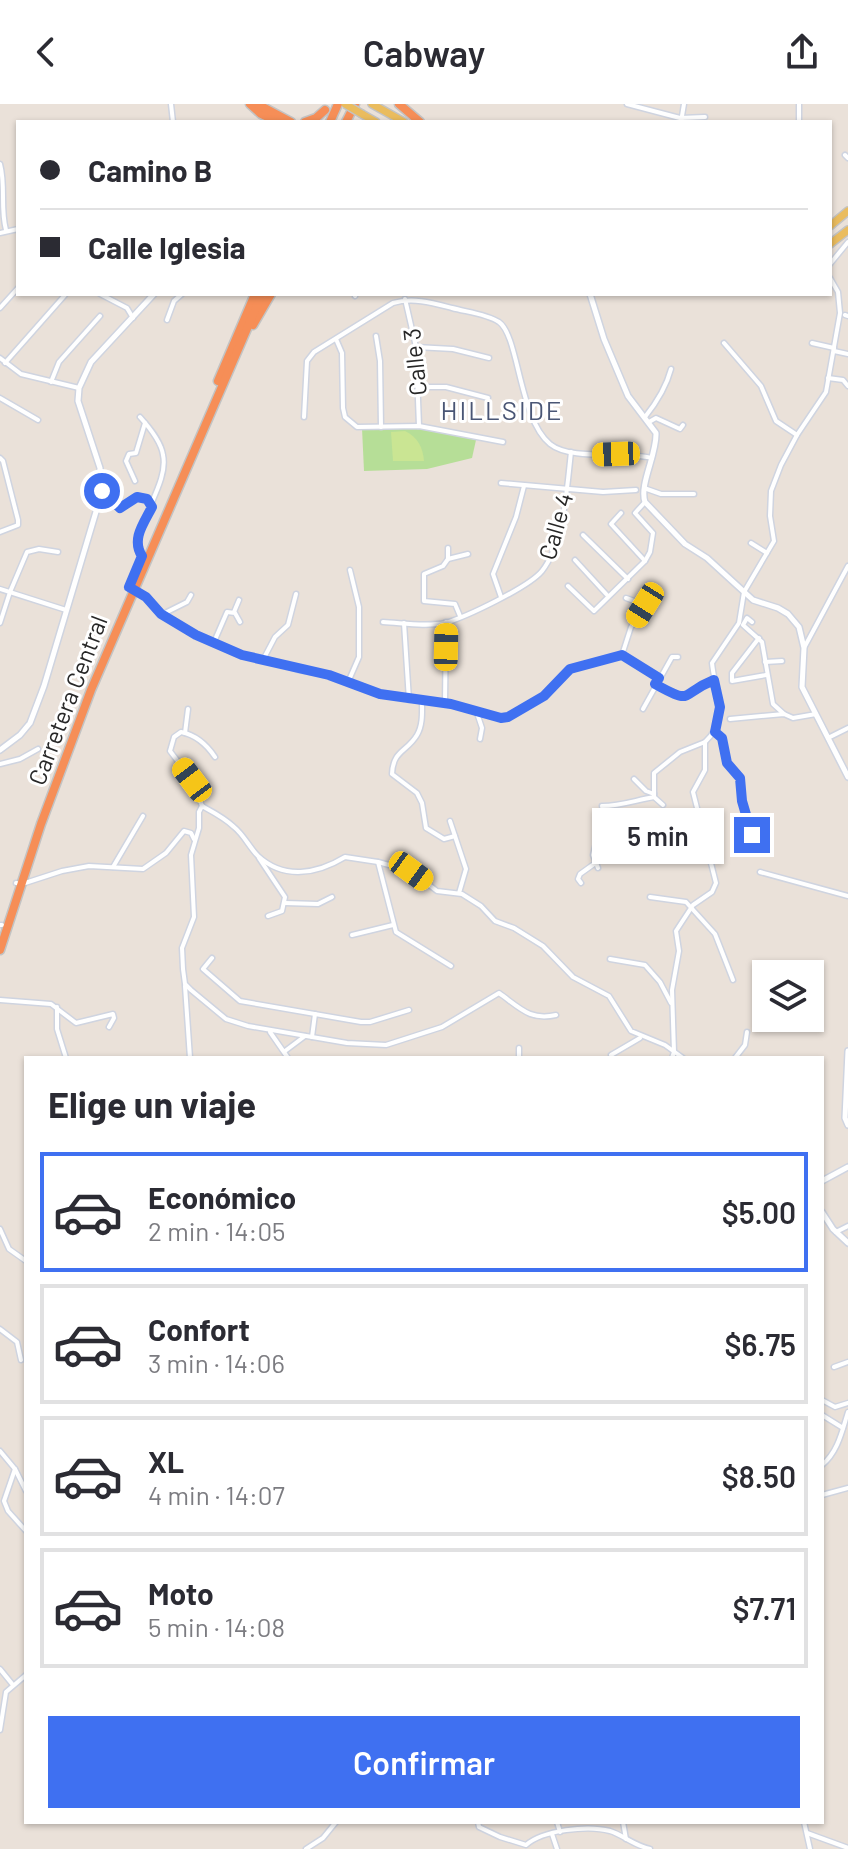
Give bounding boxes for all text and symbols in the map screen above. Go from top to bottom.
icon: back [24,30,68,74]
icon: share [780,30,824,74]
text: Cabway [363,31,485,74]
text: Camino B [88,152,212,188]
text: Calle Iglesia [88,229,246,265]
street label: Calle 3 [396,327,432,397]
district label: HILLSIDE [441,394,564,425]
car [592,441,640,467]
route start [84,473,120,509]
street label: Calle 4 [532,489,578,563]
car [622,578,668,632]
street label: Carretera Central [21,611,113,789]
car [434,623,458,671]
car [168,754,216,806]
callout: 5 min [592,807,724,863]
route end [734,817,770,853]
text: 5 min [627,820,689,851]
car [385,847,437,895]
map controls [752,960,824,1032]
button: layers [752,960,824,1032]
text: Elige un viaje [48,1082,256,1125]
icon: car [52,1176,124,1248]
text: Económico [148,1179,296,1215]
text: $5.00 [722,1194,796,1230]
text: 2 min · 14:05 [148,1215,285,1246]
icon: car [52,1308,124,1380]
text: Confort [148,1311,250,1347]
text: $6.75 [724,1326,796,1362]
text: 3 min · 14:06 [148,1347,285,1378]
icon: car [52,1440,124,1512]
text: XL [148,1443,184,1479]
text: $8.50 [722,1458,796,1494]
text: 4 min · 14:07 [148,1479,285,1510]
icon: car [52,1572,124,1644]
text: Moto [148,1575,214,1611]
text: $7.71 [732,1590,796,1626]
text: 5 min · 14:08 [148,1611,285,1642]
button: Confirmar [48,1716,800,1808]

